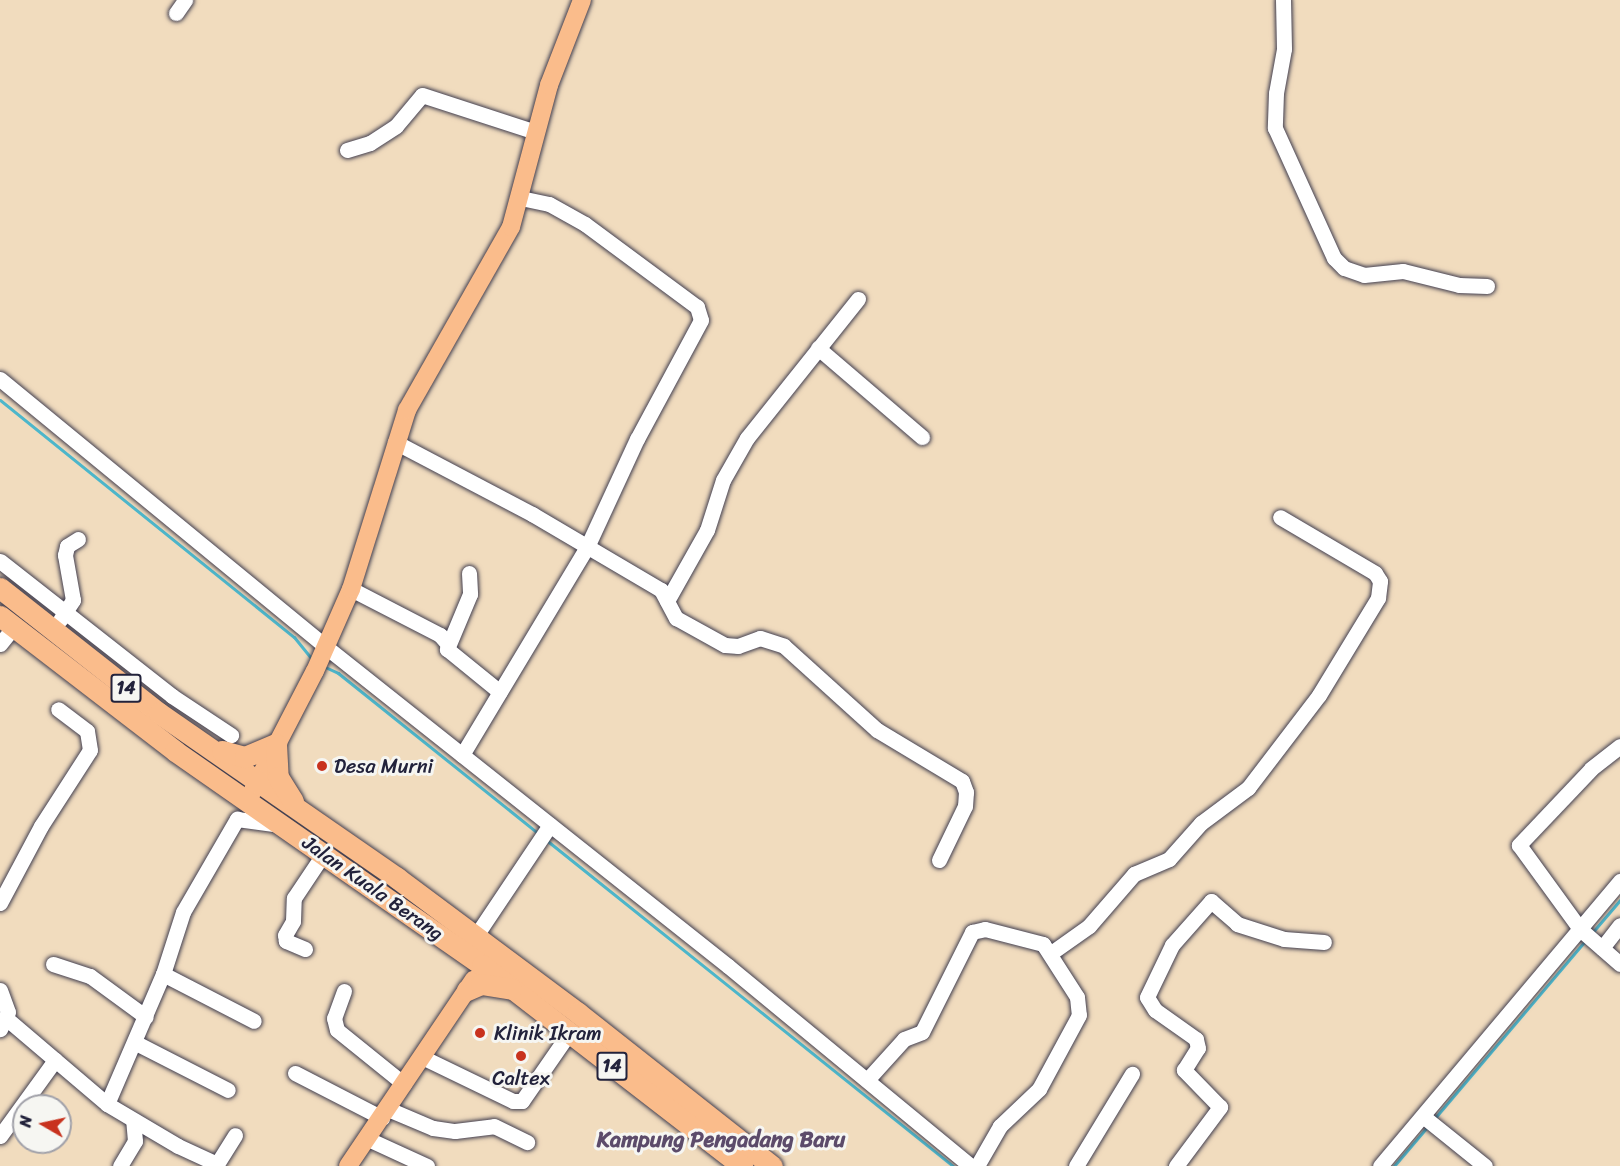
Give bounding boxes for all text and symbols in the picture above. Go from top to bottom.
road number: 14 [110,673,142,703]
place label: Desa Murni [334,754,432,778]
marker: Desa Murni [315,759,329,773]
street label: Jalan Kuala Berang [298,830,448,946]
place label: Klinik Ikram [494,1021,602,1045]
marker: Klinik Ikram [471,1024,489,1042]
marker: Caltex [514,1049,528,1063]
road number: 14 [596,1051,628,1081]
place label: Caltex [492,1066,550,1090]
north arrow [12,1094,72,1154]
text: N [11,1114,41,1129]
district label: Kampung Pengadang Baru [596,1127,846,1153]

